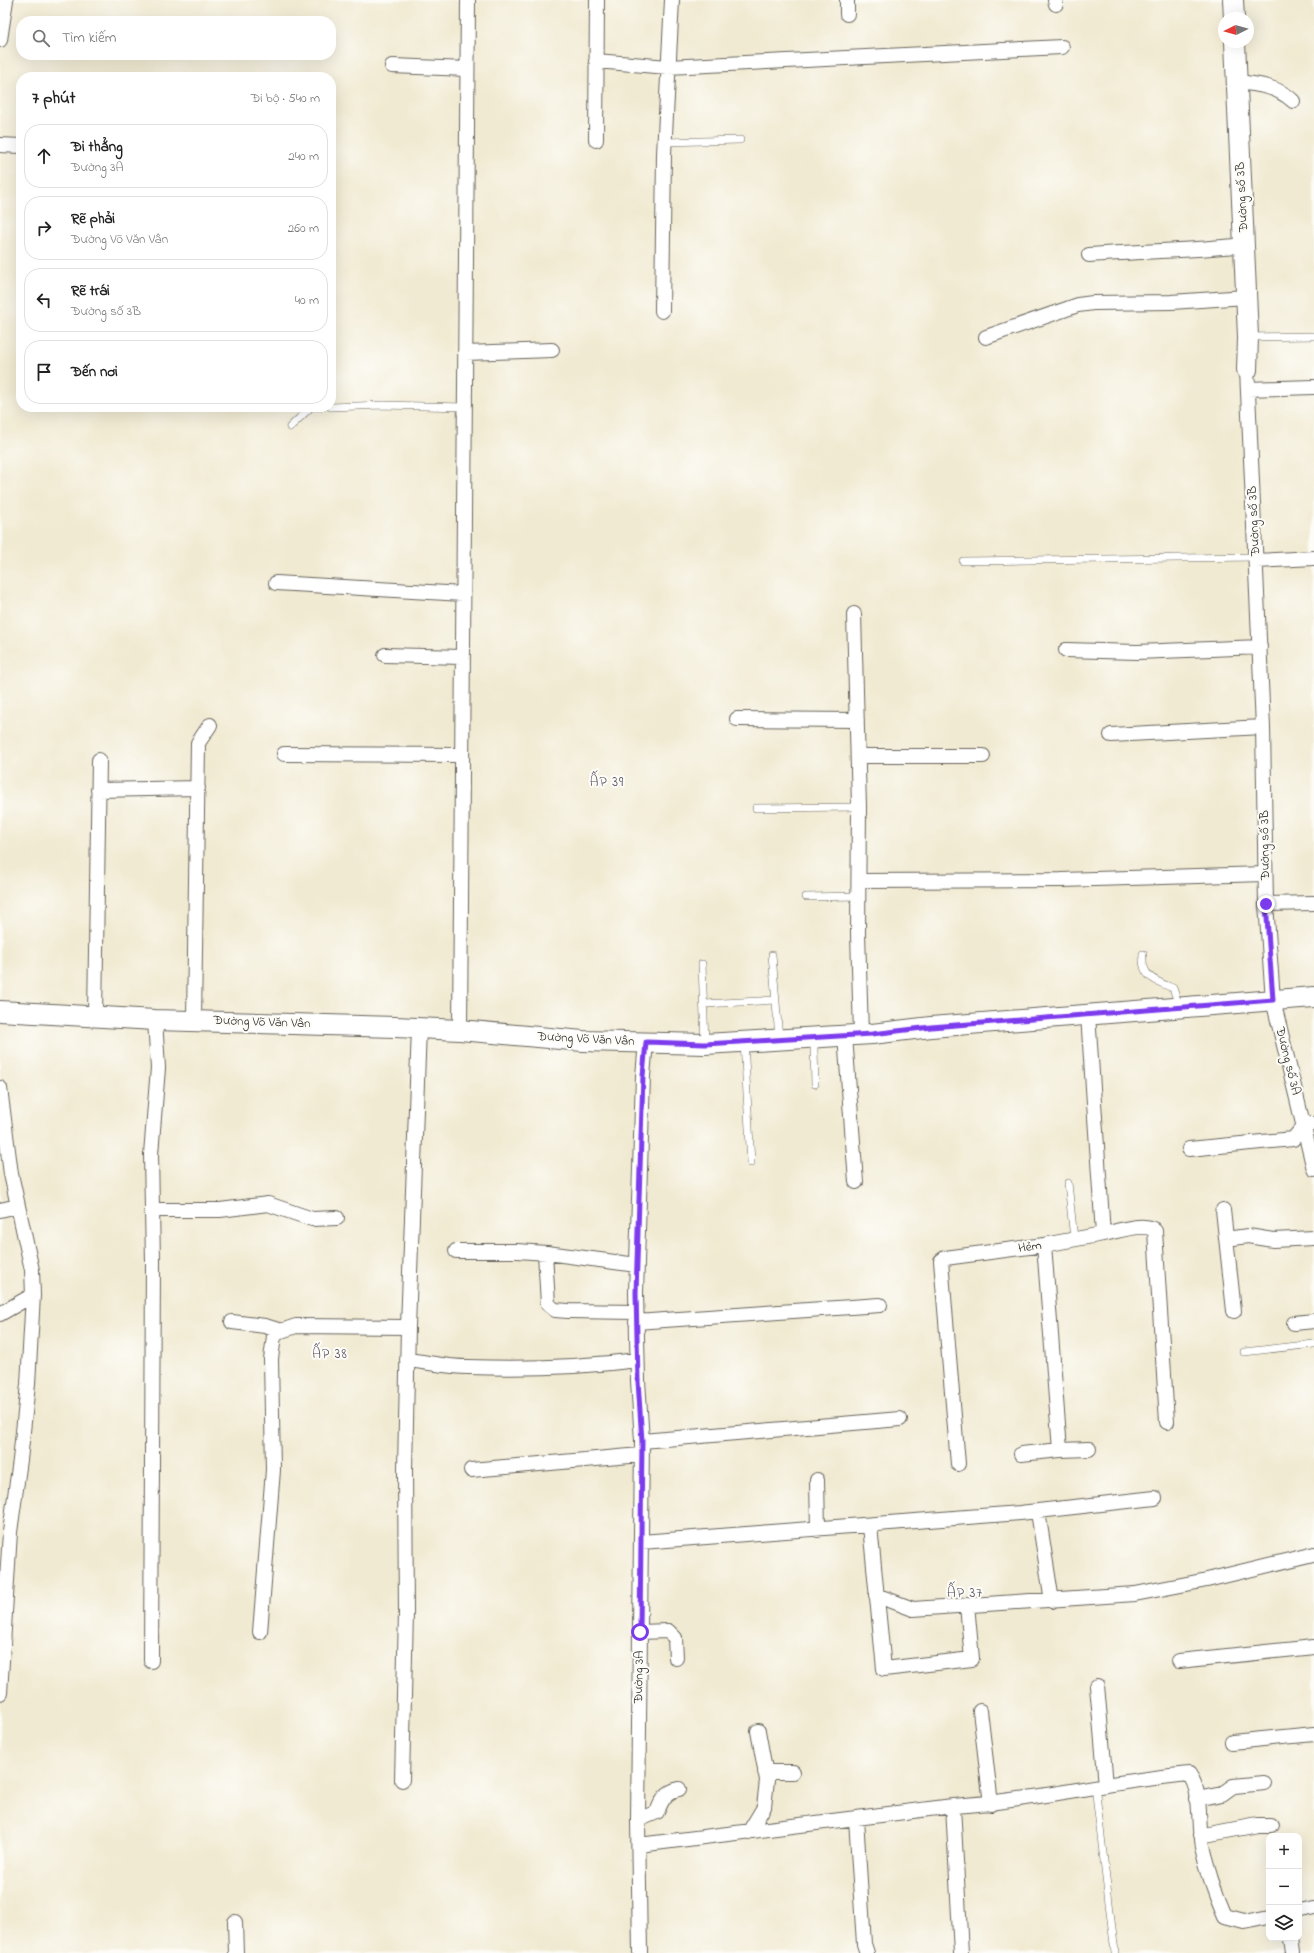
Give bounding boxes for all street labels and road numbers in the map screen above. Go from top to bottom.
street label: Đường số 3B [1231,161,1254,233]
street label: Đường số 3B [1243,485,1266,557]
street label: Đường số 3B [1255,810,1276,881]
street label: Đường Võ Văn Vân [212,1011,311,1034]
street label: Đường số 3A [1269,1024,1306,1097]
street label: Đường Võ Văn Vân [536,1027,635,1052]
street label: Hẻm [1017,1236,1043,1258]
street label: Đường 3A [629,1651,650,1704]

